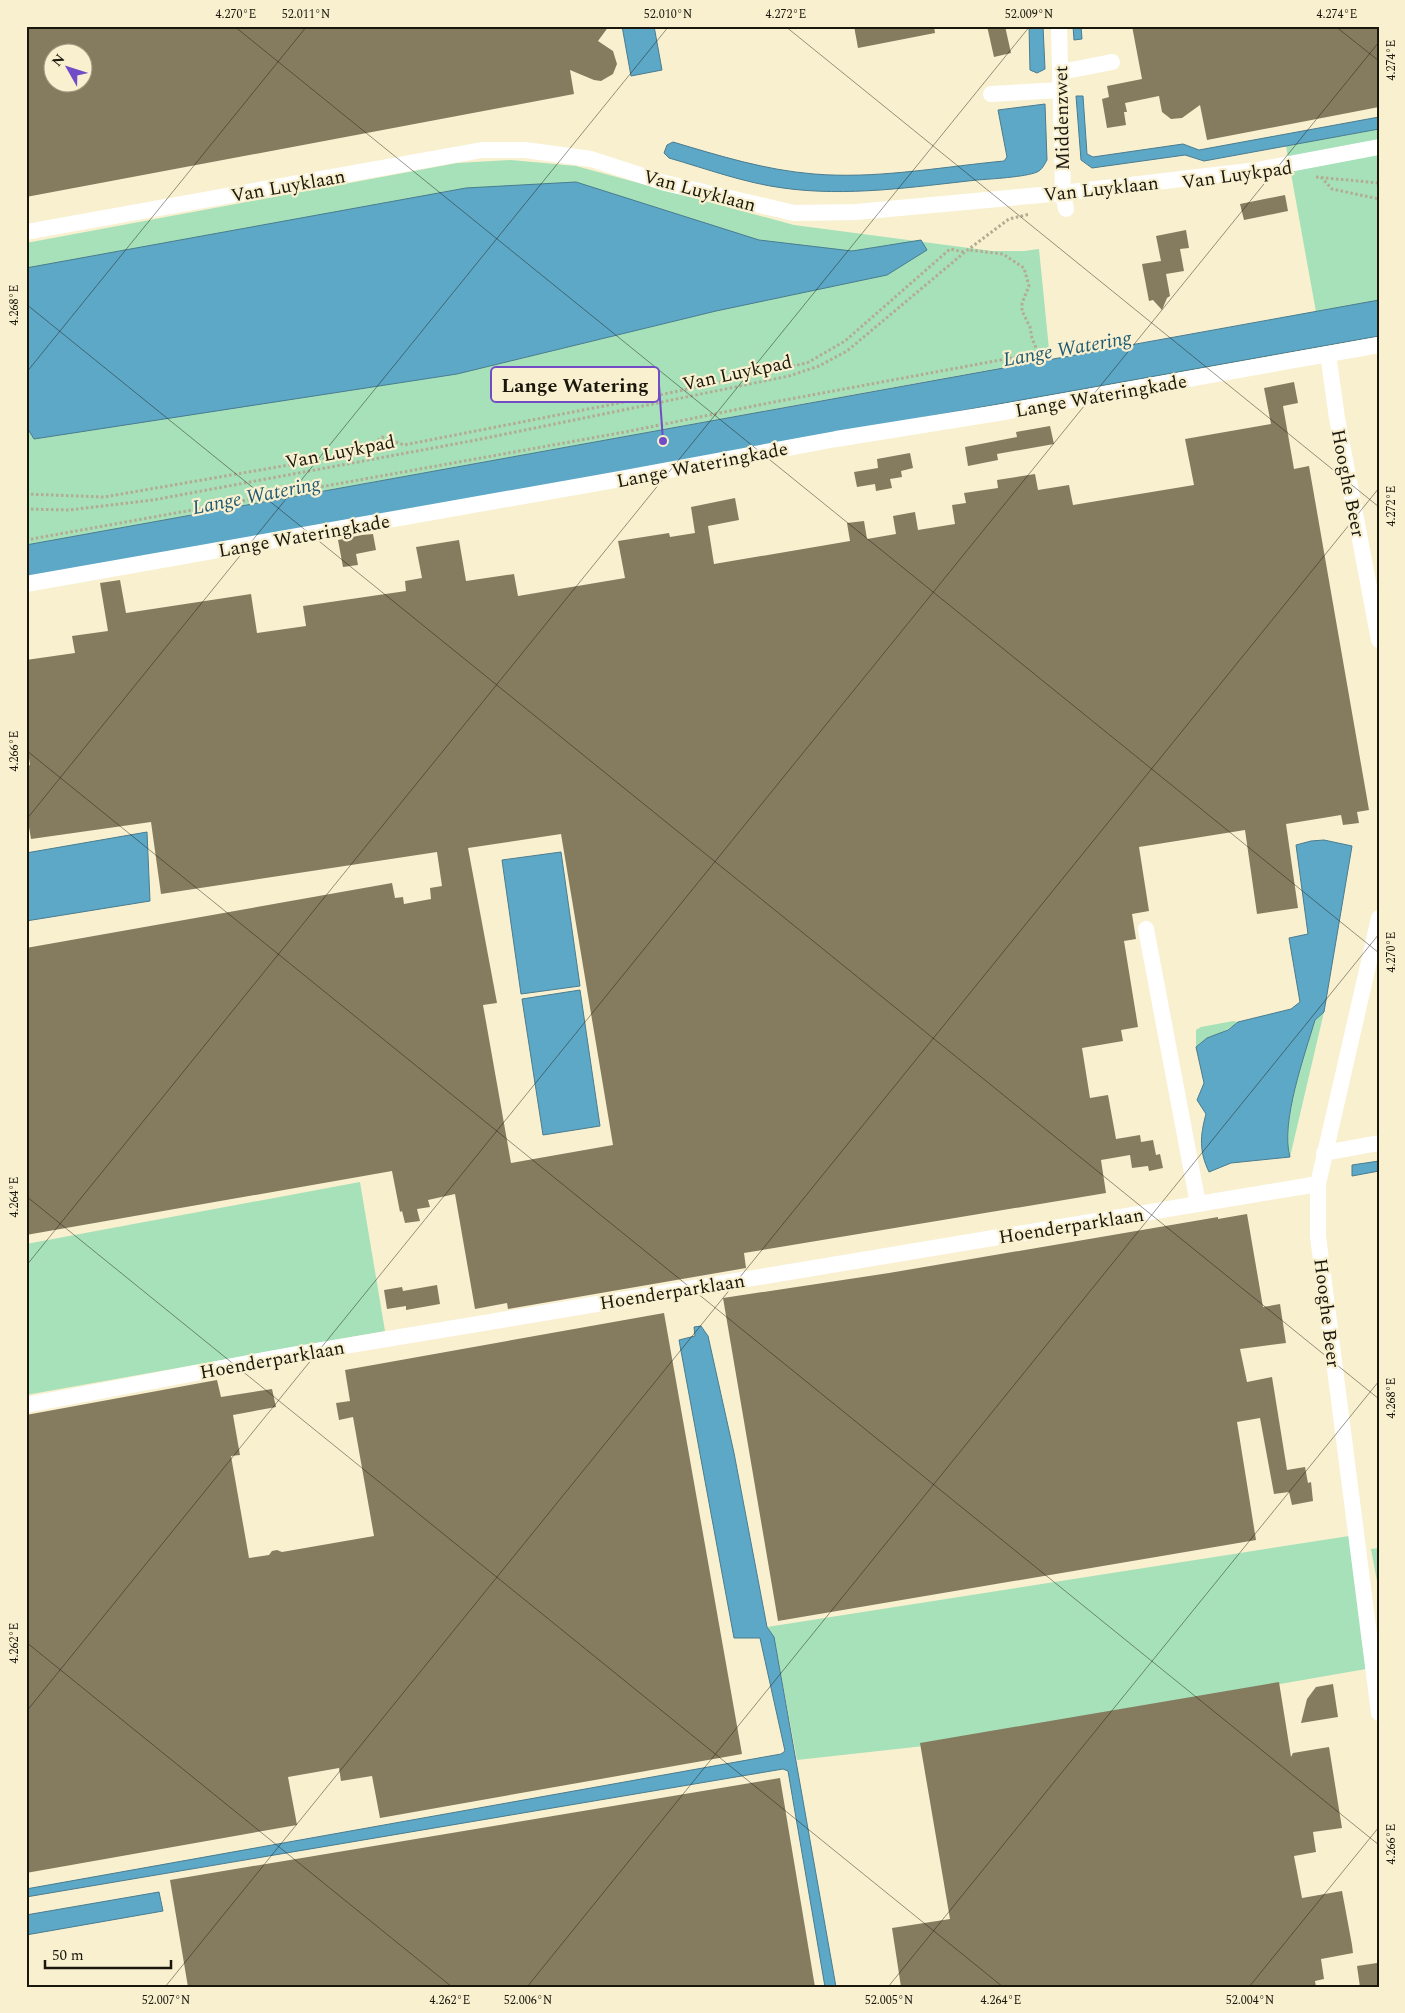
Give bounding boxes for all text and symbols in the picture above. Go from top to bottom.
text: 4.270°E [216,5,256,24]
text: 52.011°N [282,5,330,24]
text: 52.010°N [644,5,692,24]
text: 4.272°E [766,5,806,24]
text: 52.009°N [1005,5,1053,24]
text: 4.274°E [1317,5,1357,24]
text: 4.274°E [1382,40,1401,80]
north arrow [42,42,92,92]
text: N [47,49,70,71]
street label: Middenzwet [1047,65,1078,171]
street label: Van Luykpad [1180,153,1294,198]
street label: Van Luyklaan [229,162,348,211]
street label: Van Luyklaan [640,162,759,220]
street label: Van Luyklaan [1042,169,1160,210]
text: 4.268°E [5,285,24,325]
water label: Lange Watering [1001,323,1135,375]
street label: Van Luykpad [680,348,795,399]
callout: Lange Watering [491,367,659,402]
street label: Lange Wateringkade [1013,367,1189,426]
text: Lange Watering [501,371,649,401]
street label: Hooghe Beer [1323,427,1372,540]
street label: Van Luykpad [283,428,398,477]
street label: Lange Wateringkade [614,435,790,496]
water label: Lange Watering [190,469,324,523]
text: 4.272°E [1382,486,1401,526]
street label: Lange Wateringkade [216,507,392,566]
text: 4.266°E [5,731,24,771]
text: 4.270°E [1382,932,1401,972]
text: 4.264°E [5,1177,24,1217]
street label: Hoenderparklaan [997,1201,1146,1252]
street label: Hooghe Beer [1305,1257,1348,1370]
street label: Hoenderparklaan [598,1267,747,1318]
street label: Hoenderparklaan [198,1333,347,1387]
text: 4.268°E [1382,1378,1401,1418]
text: 4.262°E [5,1623,24,1663]
text: 4.266°E [1382,1824,1401,1864]
scale bar [45,1938,171,1970]
text: 50 m [52,1944,84,1967]
text: 52.007°N [142,1991,190,2010]
text: 4.262°E [430,1991,470,2010]
text: 52.006°N [504,1991,552,2010]
text: 52.005°N [865,1991,913,2010]
text: 4.264°E [981,1991,1021,2010]
text: 52.004°N [1226,1991,1274,2010]

